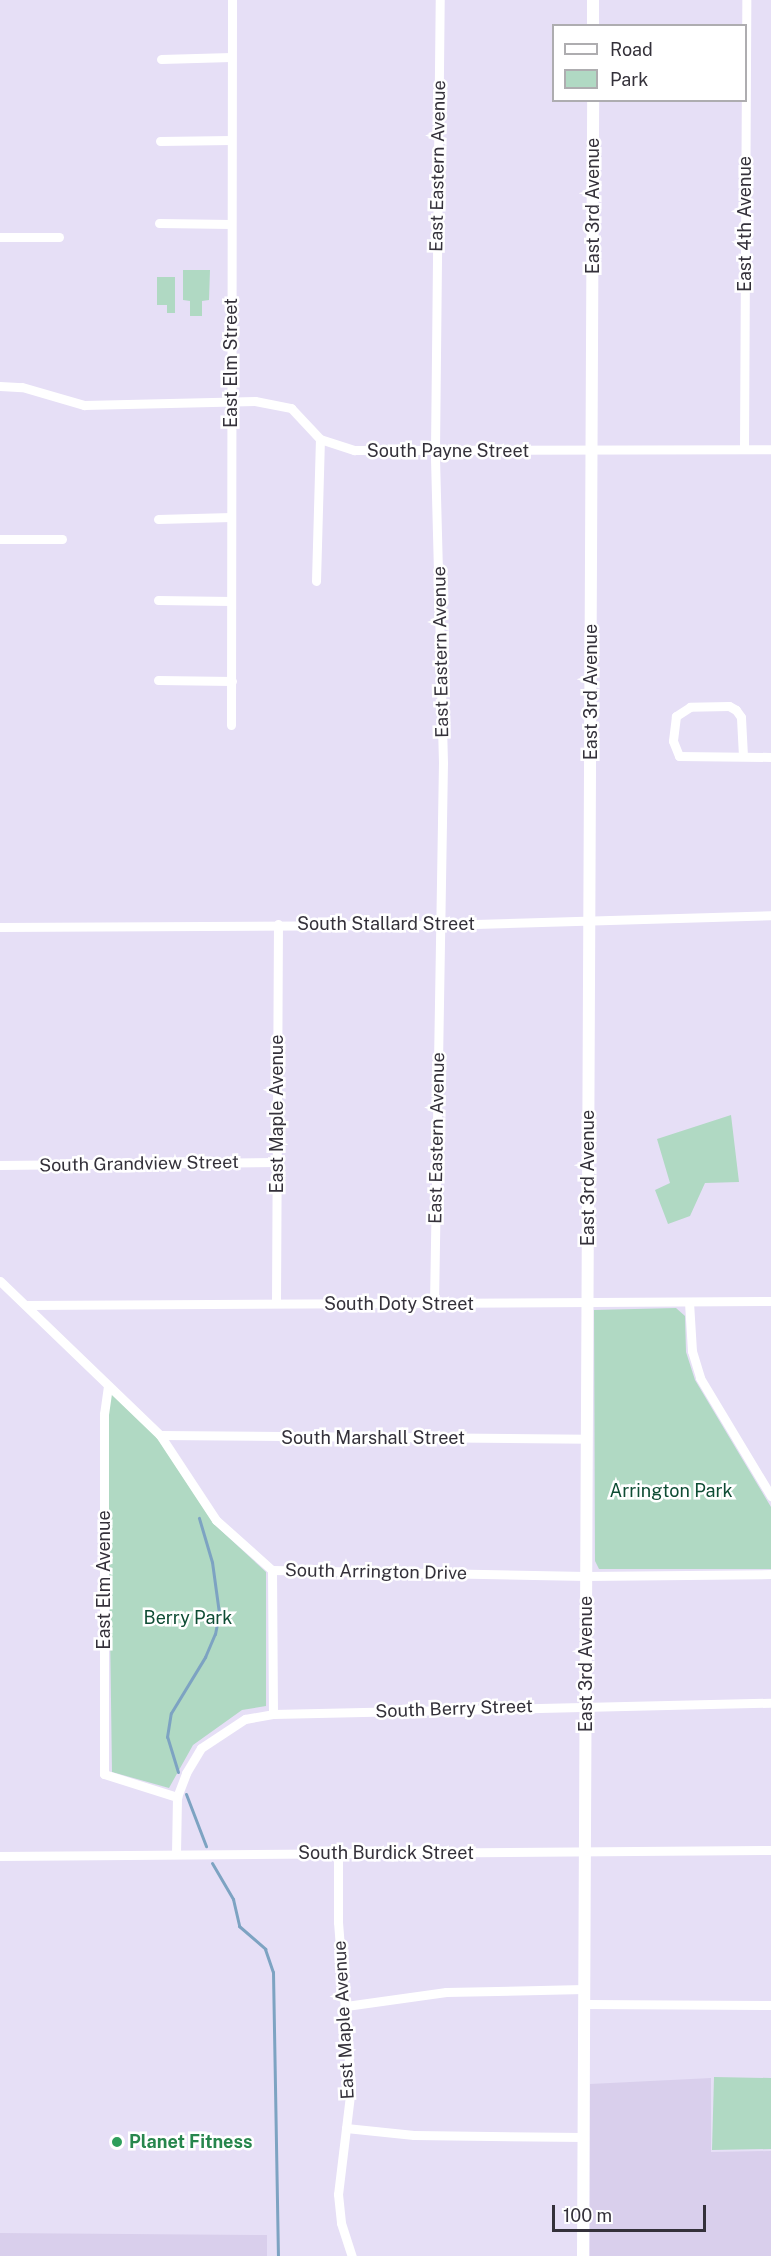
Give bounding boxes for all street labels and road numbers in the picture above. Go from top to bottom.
street label: East Eastern Avenue [426,80,450,252]
street label: East 3rd Avenue [582,138,604,274]
street label: East 4th Avenue [734,156,756,292]
street label: East Elm Street [220,298,242,428]
street label: South Payne Street [367,440,529,462]
street label: East Eastern Avenue [429,566,453,738]
street label: East 3rd Avenue [580,624,602,760]
street label: South Stallard Street [297,913,475,935]
street label: East Maple Avenue [266,1034,288,1194]
street label: East Eastern Avenue [425,1052,449,1224]
street label: East 3rd Avenue [577,1110,599,1246]
street label: South Grandview Street [39,1151,239,1177]
street label: South Doty Street [324,1293,474,1315]
street label: South Marshall Street [281,1427,465,1449]
street label: East Elm Avenue [93,1510,115,1650]
street label: South Arrington Drive [285,1560,467,1584]
street label: East 3rd Avenue [575,1596,597,1732]
street label: South Berry Street [375,1695,533,1723]
street label: South Burdick Street [298,1842,474,1864]
street label: East Maple Avenue [329,1940,359,2100]

